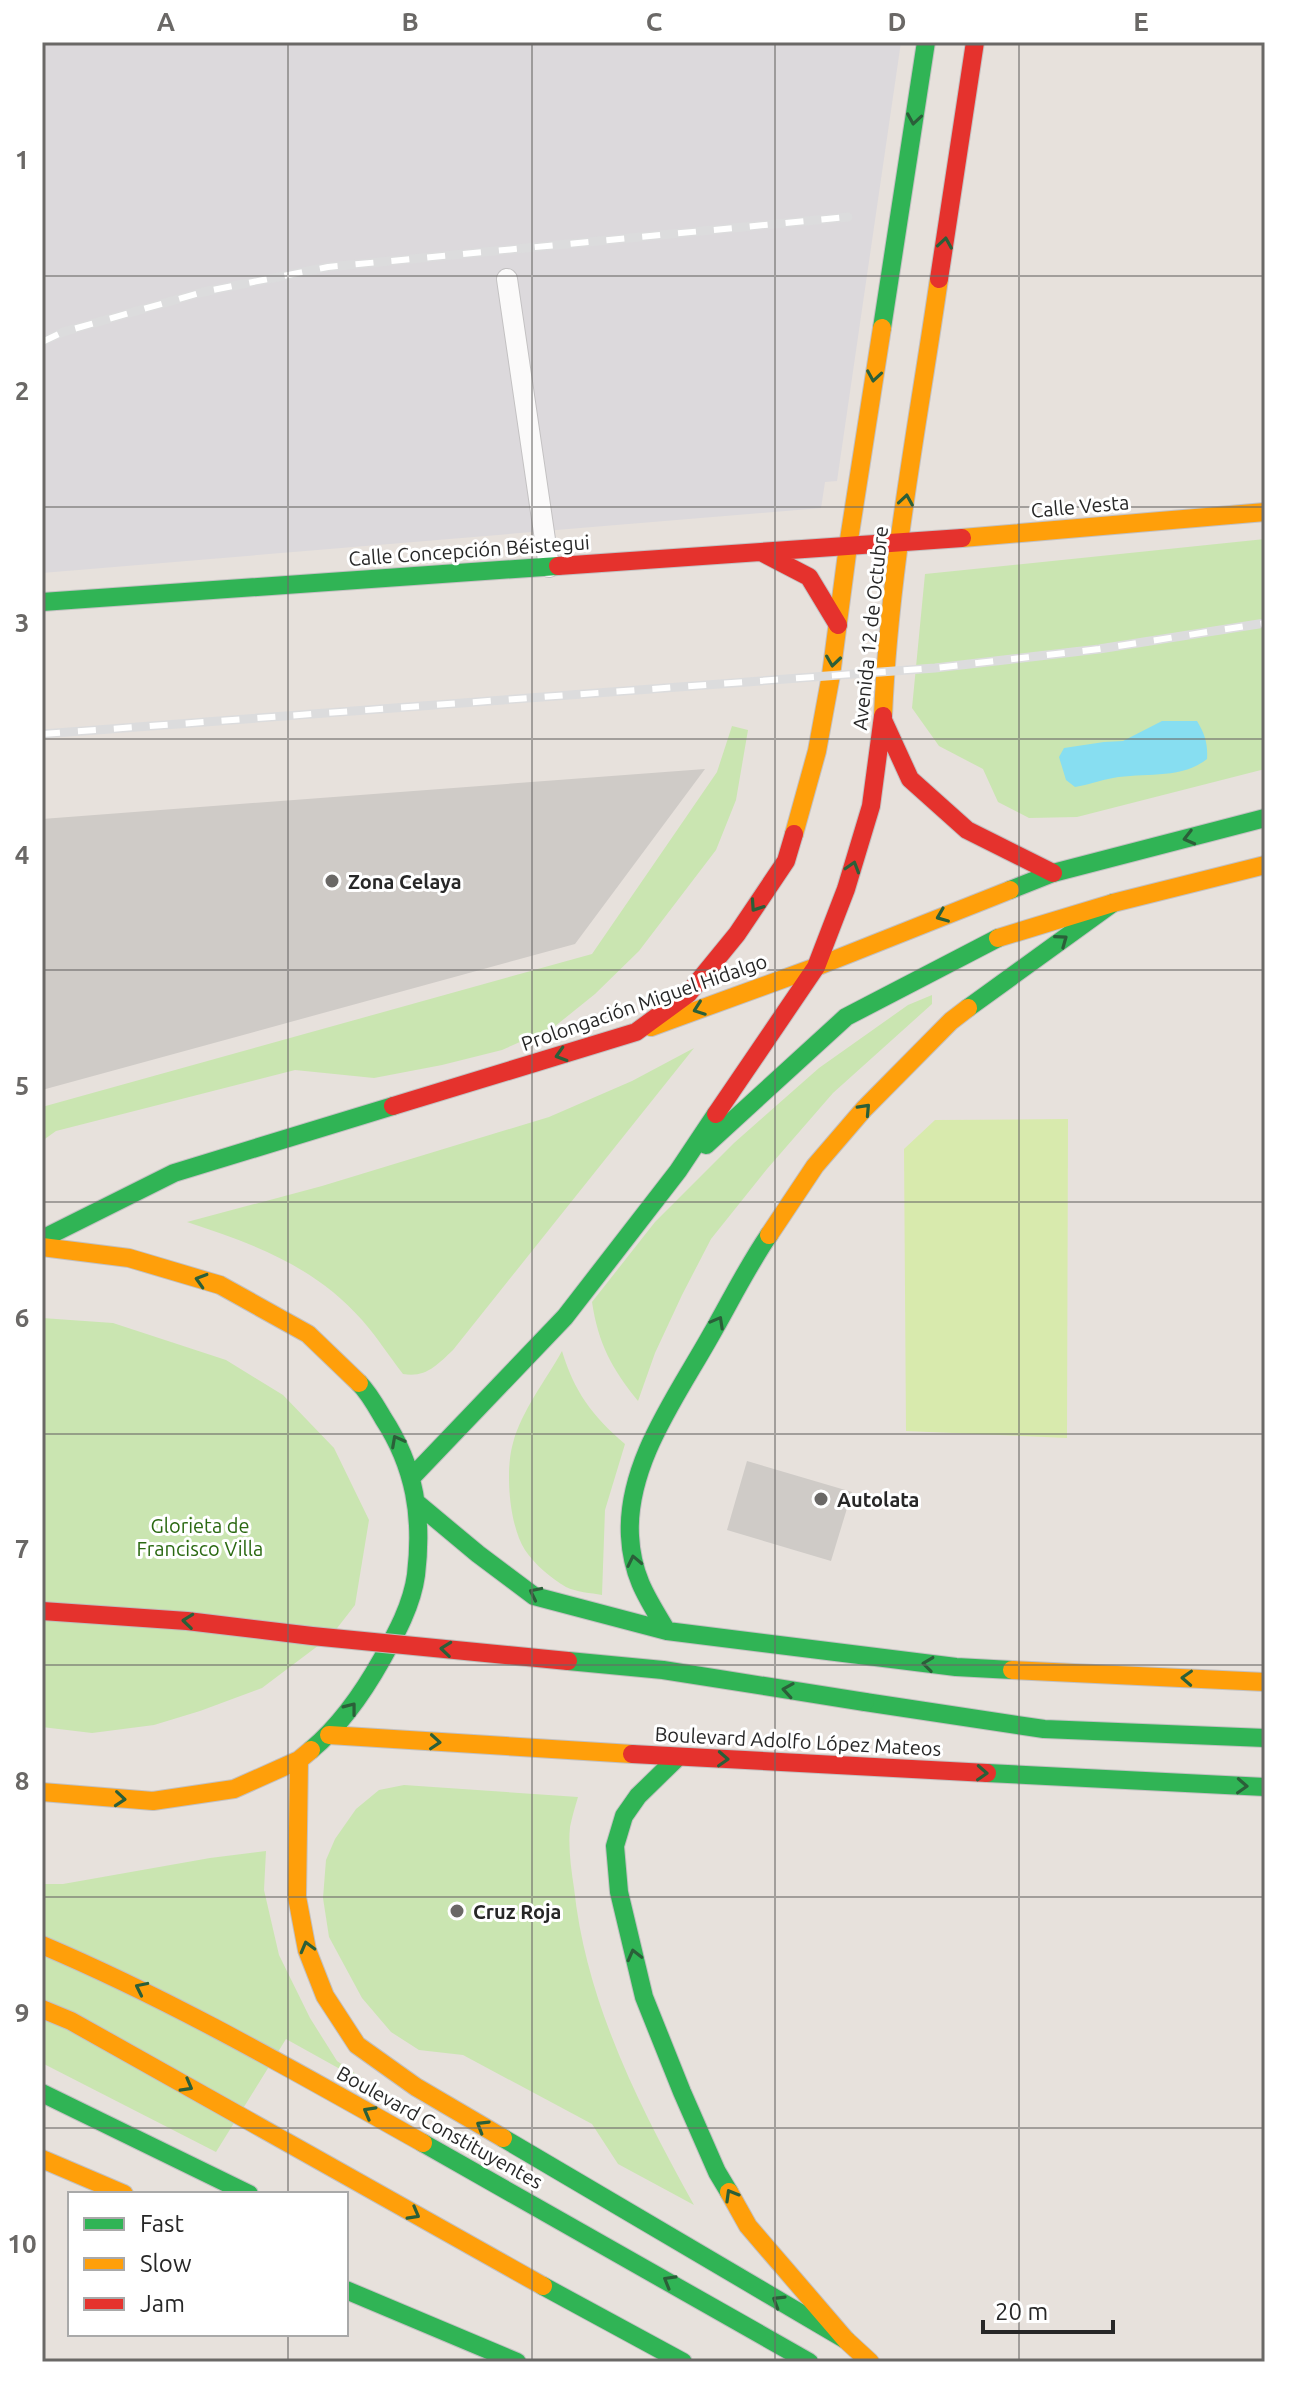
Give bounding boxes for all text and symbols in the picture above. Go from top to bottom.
text: A [157,7,176,36]
text: B [401,7,419,36]
text: C [646,7,663,36]
text: D [888,7,906,36]
text: E [1133,7,1149,36]
one-way arrow [906,112,923,126]
text: 1 [15,145,29,174]
one-way arrow [936,236,953,250]
one-way arrow [866,369,883,383]
text: 2 [15,376,29,405]
street label: Calle Vesta [1030,490,1130,522]
one-way arrow [897,493,914,507]
street label: Avenida 12 de Octubre [848,525,892,731]
street label: Calle Concepción Béistegui [348,530,590,570]
text: 3 [15,608,29,637]
one-way arrow [825,654,842,668]
one-way arrow [1183,828,1197,845]
text: 4 [15,840,29,869]
one-way arrow [844,861,860,875]
place label: Zona Celaya [348,870,462,893]
marker: Zona Celaya [323,872,341,890]
one-way arrow [751,898,766,912]
one-way arrow [936,907,950,923]
one-way arrow [1053,935,1068,950]
street label: Prolongación Miguel Hidalgo [518,949,770,1055]
one-way arrow [693,999,707,1016]
one-way arrow [555,1046,568,1062]
text: 5 [15,1071,29,1100]
one-way arrow [856,1103,870,1118]
one-way arrow [195,1273,209,1289]
text: 6 [15,1303,29,1332]
one-way arrow [709,1316,724,1330]
one-way arrow [391,1434,406,1449]
place label: Autolata [837,1488,919,1511]
marker: Autolata [812,1490,830,1508]
park label: Glorieta de Francisco Villa [137,1514,263,1560]
text: 7 [15,1534,29,1563]
one-way arrow [626,1555,643,1568]
one-way arrow [529,1587,544,1603]
one-way arrow [181,1613,194,1630]
one-way arrow [439,1641,452,1658]
one-way arrow [921,1656,934,1673]
one-way arrow [1180,1670,1193,1687]
one-way arrow [781,1682,794,1699]
one-way arrow [341,1702,355,1717]
street label: Boulevard Adolfo López Mateos [654,1722,942,1760]
one-way arrow [429,1733,442,1750]
one-way arrow [716,1750,729,1767]
one-way arrow [976,1764,989,1781]
text: 8 [15,1766,29,1795]
one-way arrow [1236,1777,1249,1794]
one-way arrow [114,1790,127,1807]
place label: Cruz Roja [473,1900,561,1923]
marker: Cruz Roja [448,1902,466,1920]
one-way arrow [300,1941,317,1955]
one-way arrow [626,1948,643,1962]
one-way arrow [134,1982,149,1998]
text: 9 [15,1998,29,2027]
street label: Boulevard Constituyentes [333,2061,547,2193]
one-way arrow [179,2077,194,2092]
one-way arrow [363,2107,377,2122]
one-way arrow [476,2120,491,2136]
one-way arrow [725,2189,741,2204]
legend [68,2192,348,2336]
one-way arrow [405,2204,420,2220]
text: Fast [140,2210,184,2237]
text: 10 [7,2229,37,2258]
text: Slow [140,2250,192,2277]
one-way arrow [663,2275,678,2291]
scale bar [983,2284,1113,2334]
text: Jam [140,2290,185,2317]
one-way arrow [773,2295,787,2310]
text: 20 m [995,2298,1048,2325]

